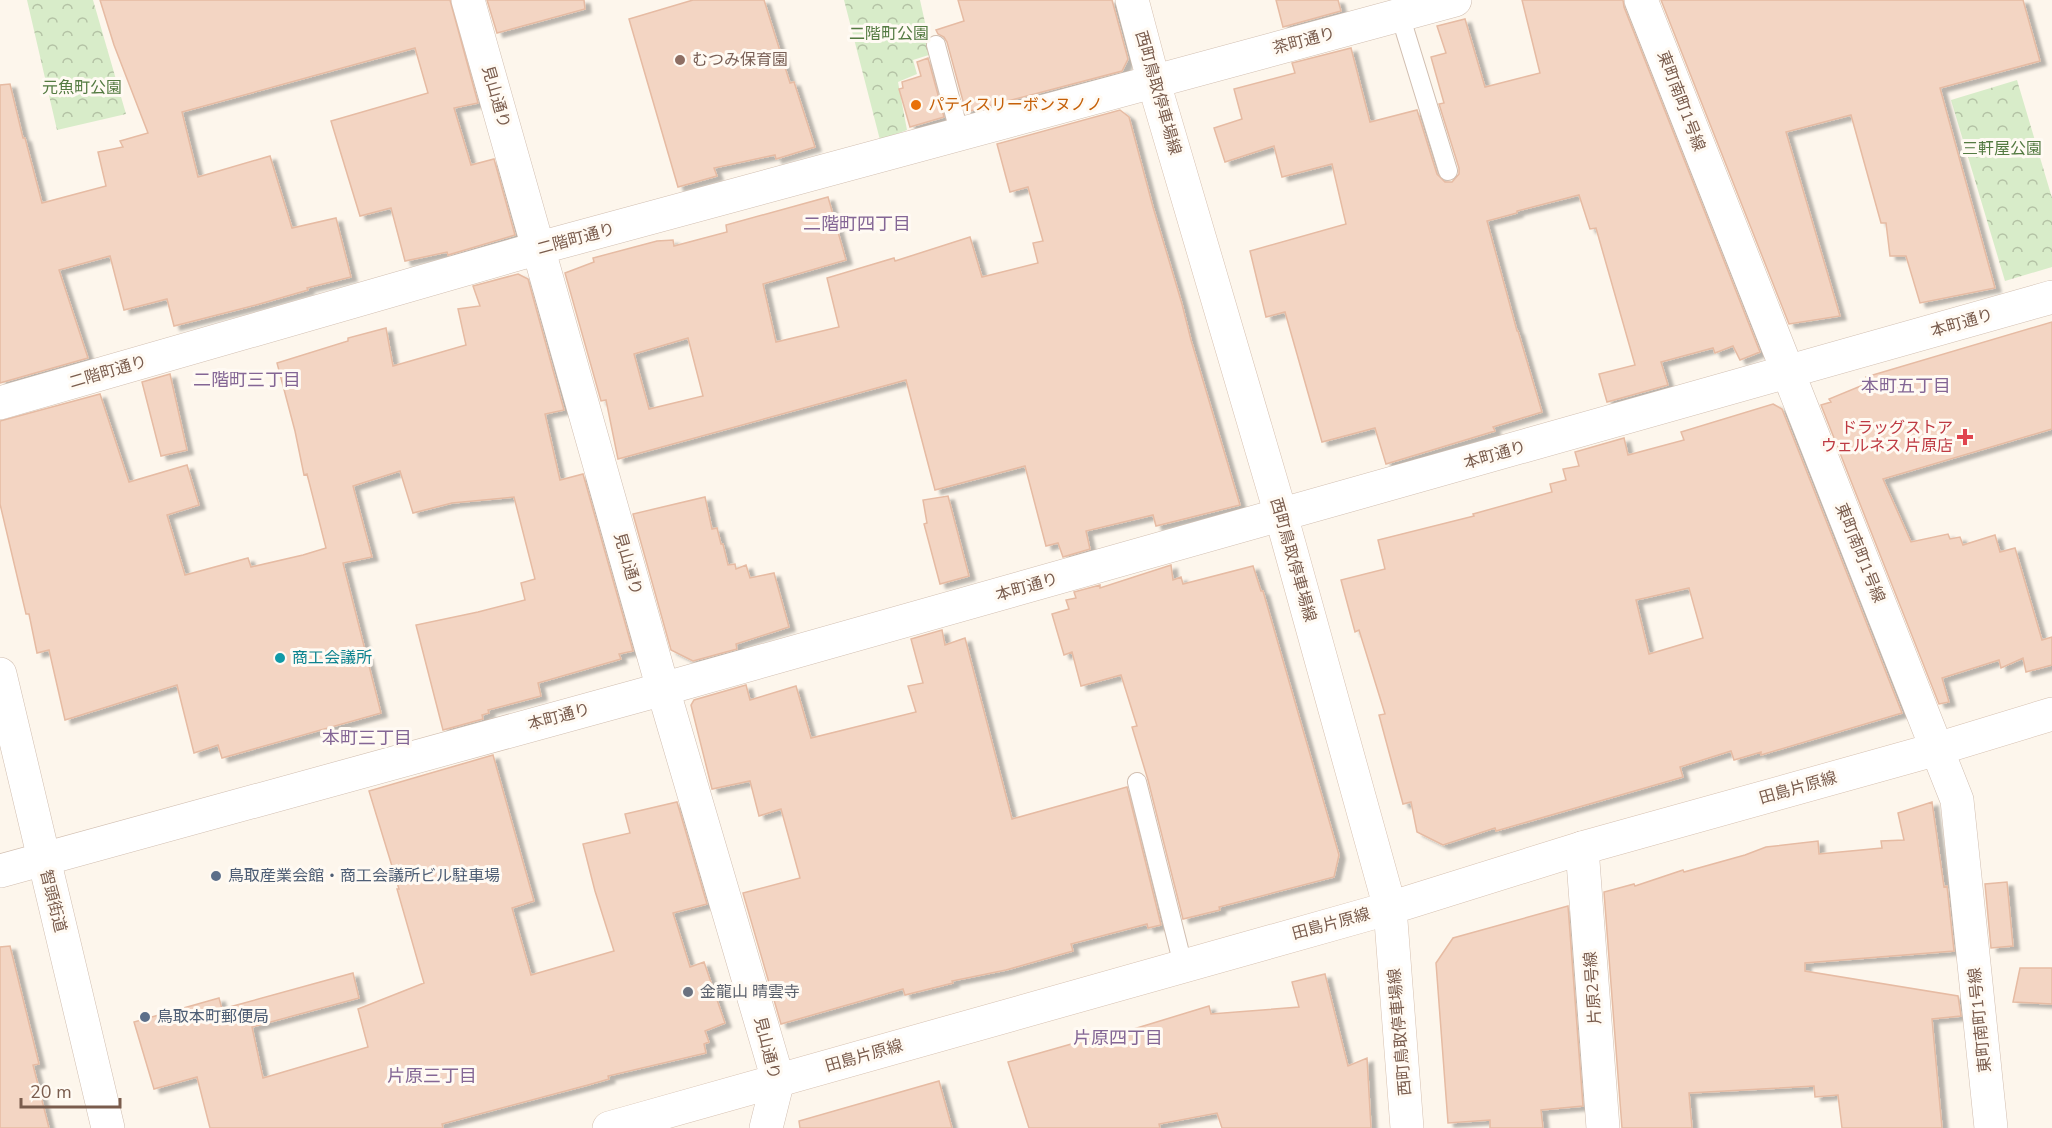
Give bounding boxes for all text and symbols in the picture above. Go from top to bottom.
street label: 茶町通り [1270,22,1338,60]
park label: 二階町公園 [849,23,929,45]
street label: 西町鳥取停車場線 [1130,28,1186,158]
street label: 東町南町1号線 [1652,48,1710,154]
place label: むつみ保育園 [692,49,788,71]
marker: むつみ保育園 [673,53,687,67]
street label: 見山通り [477,63,515,131]
park label: 元魚町公園 [42,77,122,99]
place label: パティスリーボンヌノノ [928,94,1103,116]
marker: パティスリーボンヌノノ [909,98,923,112]
park label: 三軒屋公園 [1962,138,2042,160]
district label: 二階町四丁目 [803,212,911,236]
street label: 二階町通り [535,218,617,260]
street label: 本町通り [1928,304,1996,342]
street label: 二階町通り [67,350,149,394]
district label: 二階町三丁目 [193,368,301,392]
district label: 本町五丁目 [1861,374,1951,398]
place label: ドラッグストア ウェルネス 片原店 [1821,417,1953,457]
marker: ドラッグストア ウェルネス 片原店 [1958,430,1972,444]
street label: 本町通り [1461,436,1529,474]
street label: 西町鳥取停車場線 [1265,495,1321,625]
street label: 東町南町1号線 [1830,500,1890,606]
street label: 見山通り [609,530,647,598]
street label: 本町通り [993,568,1061,606]
place label: 商工会議所 [292,647,372,669]
marker: 商工会議所 [273,651,287,665]
street label: 本町通り [525,698,593,736]
district label: 本町三丁目 [322,726,412,750]
street label: 田島片原線 [1757,766,1839,810]
place label: 鳥取産業会館・商工会議所ビル駐車場 [228,865,500,887]
street label: 智頭街道 [35,867,71,935]
marker: 鳥取産業会館・商工会議所ビル駐車場 [209,869,223,883]
street label: 田島片原線 [1290,903,1372,945]
street label: 片原2号線 [1579,951,1607,1025]
street label: 東町南町1号線 [1964,966,1996,1074]
street label: 西町鳥取停車場線 [1383,967,1417,1097]
place label: 金龍山 晴雲寺 [700,981,800,1003]
marker: 金龍山 晴雲寺 [681,985,695,999]
place label: 鳥取本町郵便局 [157,1006,269,1028]
marker: 鳥取本町郵便局 [138,1010,152,1024]
street label: 見山通り [749,1014,785,1082]
district label: 片原四丁目 [1073,1026,1163,1050]
street label: 田島片原線 [823,1034,905,1078]
district label: 片原三丁目 [387,1064,477,1088]
scale bar [21,1071,120,1109]
text: 20 m [30,1080,72,1104]

